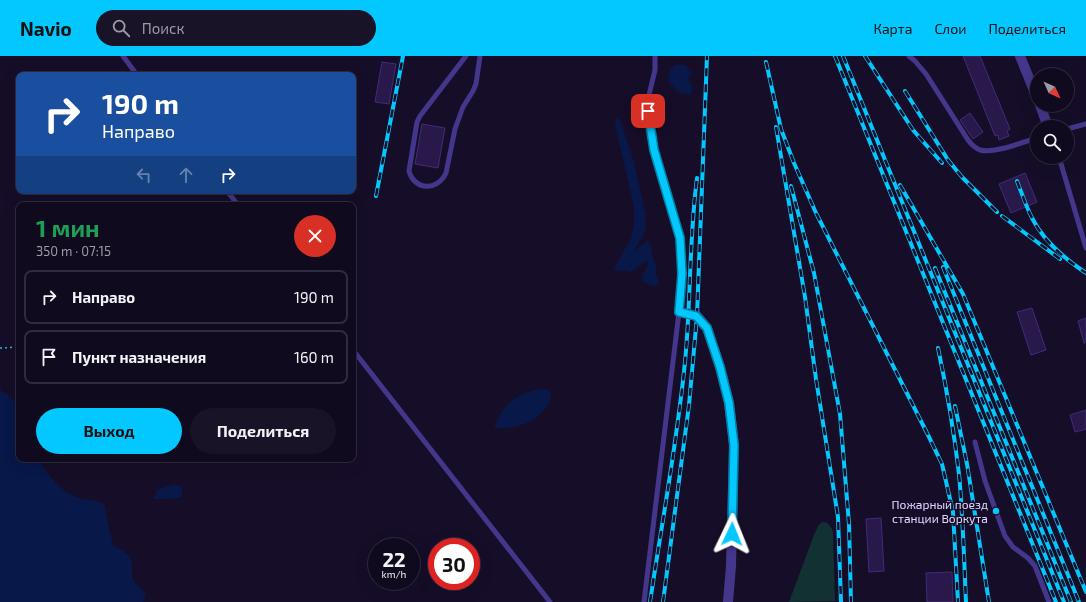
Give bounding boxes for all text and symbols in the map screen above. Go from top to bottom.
search box [96,10,376,46]
text: Navio [20,17,72,40]
icon: search [110,17,132,39]
text: Поиск [142,19,185,37]
text: Карта [873,20,912,37]
text: Слои [934,20,966,37]
text: Поделиться [988,20,1066,37]
north arrow [1030,68,1074,112]
map controls [1030,68,1074,164]
text: 190 m [102,86,179,120]
icon: right [36,88,88,140]
pin [631,94,665,128]
icon: arrive [637,100,659,122]
text: Направо [102,120,175,142]
button: search [1030,120,1074,164]
icon: left [133,164,155,186]
icon: ahead [175,164,197,186]
icon: right [217,164,239,186]
text: 1 мин [36,213,100,242]
button: close [294,215,336,257]
text: 350 m · 07:15 [36,243,111,259]
icon: right [38,286,60,308]
text: Направо [72,288,135,306]
text: 190 m [294,288,334,306]
icon: arrive [38,346,60,368]
text: Пункт назначения [72,348,206,366]
text: 160 m [294,348,334,366]
button: Выход [36,408,182,454]
button: Поделиться [190,408,336,454]
place label: Пожарный поезд станции Воркута [892,497,988,526]
marker: Пожарный поезд станции Воркута [991,506,1001,516]
position arrow [711,513,753,555]
speed limit sign: 30 [428,538,480,590]
text: 22 [382,547,406,571]
text: km/h [382,568,406,580]

